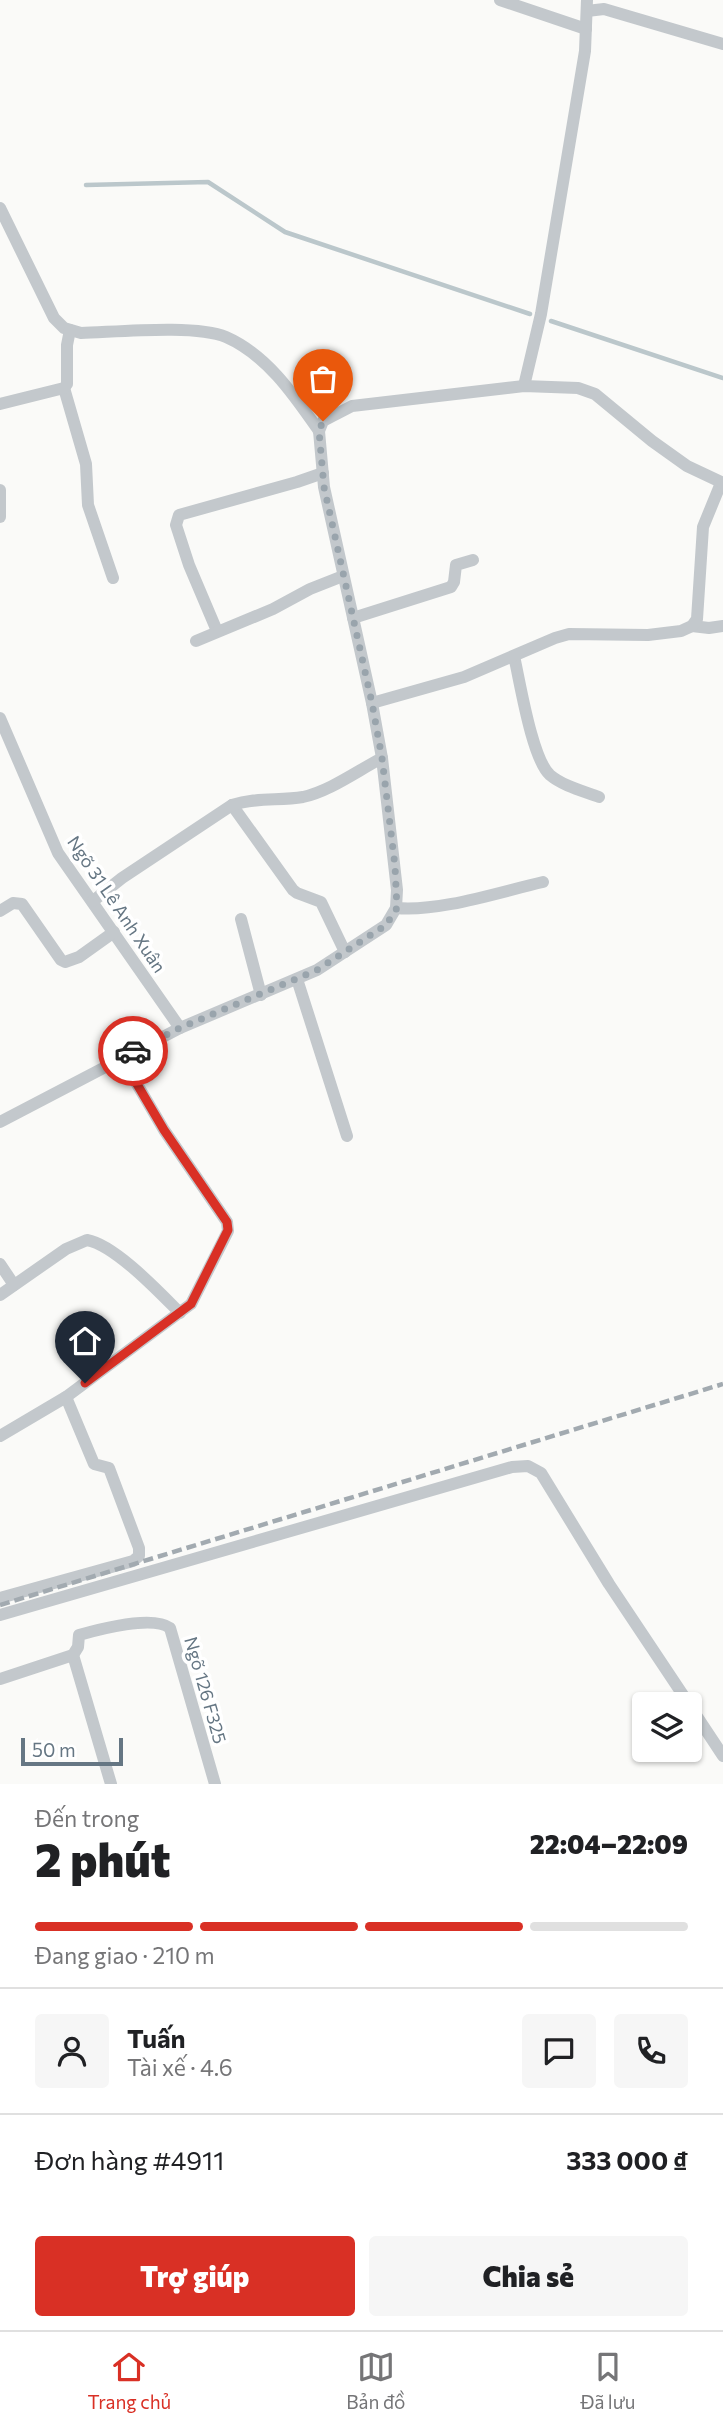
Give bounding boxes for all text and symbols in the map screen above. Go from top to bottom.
pin [293,349,353,421]
icon: bag [304,360,342,398]
street label: Ngõ 31 Lê Anh Xuân [63,831,171,977]
courier [98,1016,168,1086]
icon: car [114,1032,152,1070]
pin [55,1311,115,1383]
icon: home [66,1322,104,1360]
street label: Ngõ 126 F325 [180,1634,232,1746]
map controls [632,1692,702,1762]
button: layers [632,1692,702,1762]
scale bar [21,1735,122,1767]
text: 50 m [32,1738,76,1761]
text: Đến trong [35,1804,139,1832]
text: 22:04–22:09 [530,1828,688,1859]
text: 2 phút [35,1830,171,1886]
text: Đang giao · 210 m [35,1941,214,1969]
button: person [35,2014,109,2088]
button: chat [522,2014,596,2088]
button: phone [614,2014,688,2088]
text: Tuấn [127,2022,186,2053]
text: Tài xế · 4.6 [127,2053,233,2081]
text: Đơn hàng #4911 [35,2144,224,2175]
text: 333 000 ₫ [566,2144,688,2175]
button: Trợ giúp [35,2236,355,2316]
button: Chia sẻ [369,2236,688,2316]
tab: Trang chủ [88,2348,171,2413]
tab: Bản đồ [346,2348,405,2413]
tab: Đã lưu [580,2348,635,2413]

